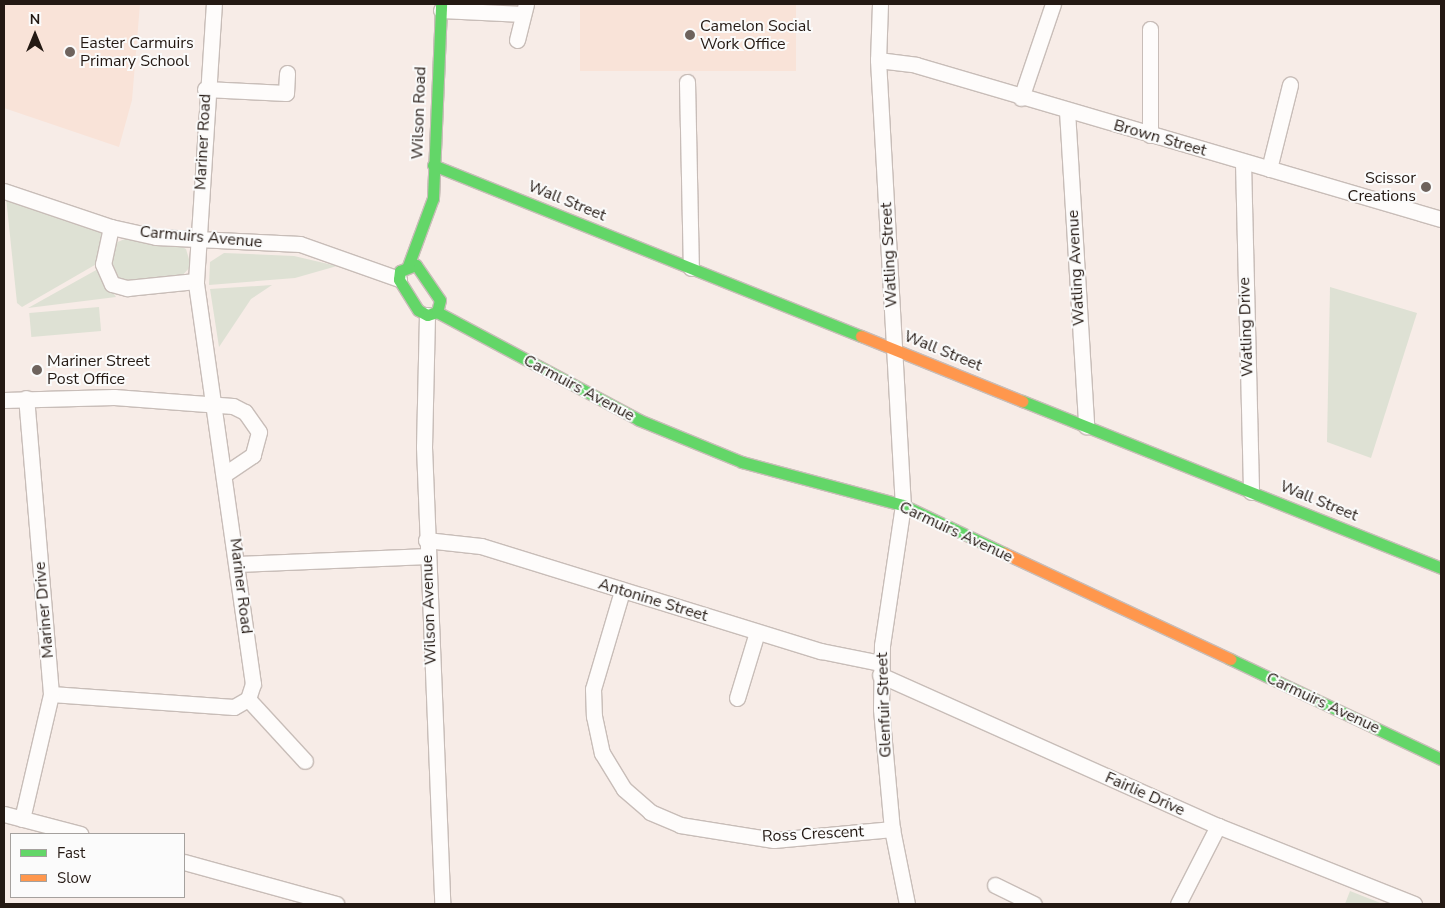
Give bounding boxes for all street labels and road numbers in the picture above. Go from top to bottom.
street label: Wilson Road [408,66,430,160]
street label: Mariner Road [191,93,215,191]
street label: Brown Street [1111,116,1209,160]
street label: Wall Street [525,177,609,225]
street label: Watling Street [877,202,901,308]
street label: Watling Avenue [1063,209,1089,327]
street label: Carmuirs Avenue [139,222,263,252]
street label: Watling Drive [1235,277,1257,377]
street label: Wall Street [901,327,985,375]
street label: Carmuirs Avenue [520,351,638,425]
street label: Wall Street [1277,477,1361,525]
street label: Carmuirs Avenue [896,497,1016,567]
street label: Mariner Road [226,537,256,635]
street label: Wilson Avenue [417,555,441,665]
street label: Mariner Drive [30,561,58,659]
street label: Antonine Street [596,574,710,626]
street label: Glenfuir Street [873,652,895,758]
street label: Carmuirs Avenue [1263,668,1383,738]
street label: Fairlie Drive [1102,768,1188,820]
street label: Ross Crescent [762,822,864,846]

